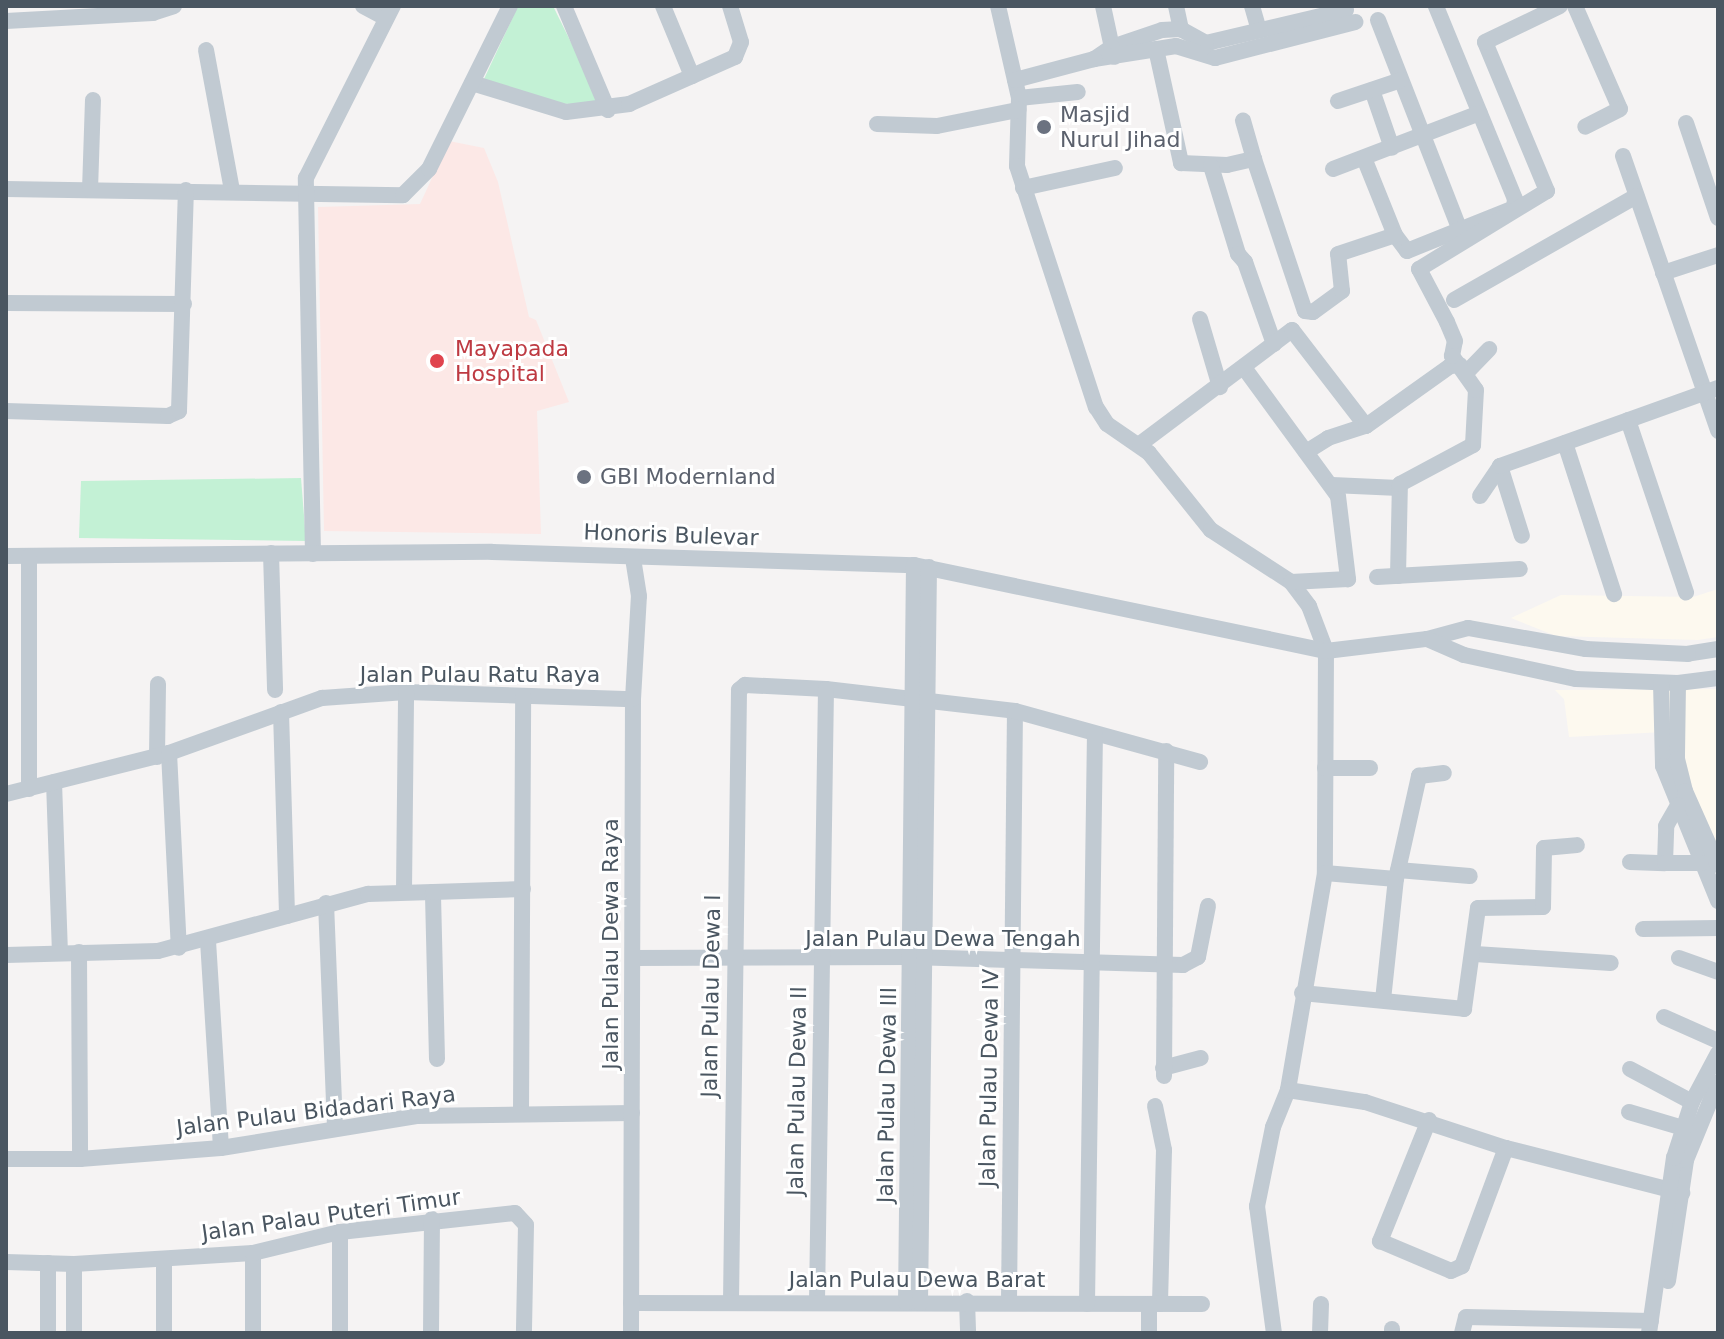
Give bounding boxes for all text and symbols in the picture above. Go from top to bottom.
place label: Masjid Nurul Jihad [1060,101,1180,152]
marker: Masjid Nurul Jihad [1035,118,1053,136]
place label: Mayapada Hospital [455,335,569,386]
marker: Mayapada Hospital [426,350,448,372]
place label: GBI Modernland [600,464,776,490]
marker: GBI Modernland [575,468,593,486]
street label: Honoris Bulevar [583,519,759,551]
street label: Jalan Pulau Ratu Raya [360,662,600,688]
street label: Jalan Pulau Dewa Raya [598,818,624,1070]
street label: Jalan Pulau Dewa I [696,894,726,1098]
street label: Jalan Pulau Dewa Tengah [805,926,1081,952]
street label: Jalan Pulau Dewa IV [974,969,1004,1187]
street label: Jalan Pulau Dewa II [782,986,812,1196]
street label: Jalan Pulau Dewa III [872,987,902,1203]
street label: Jalan Pulau Bidadari Raya [175,1081,457,1141]
street label: Jalan Palau Puteri Timur [200,1184,462,1246]
street label: Jalan Pulau Dewa Barat [789,1267,1045,1293]

